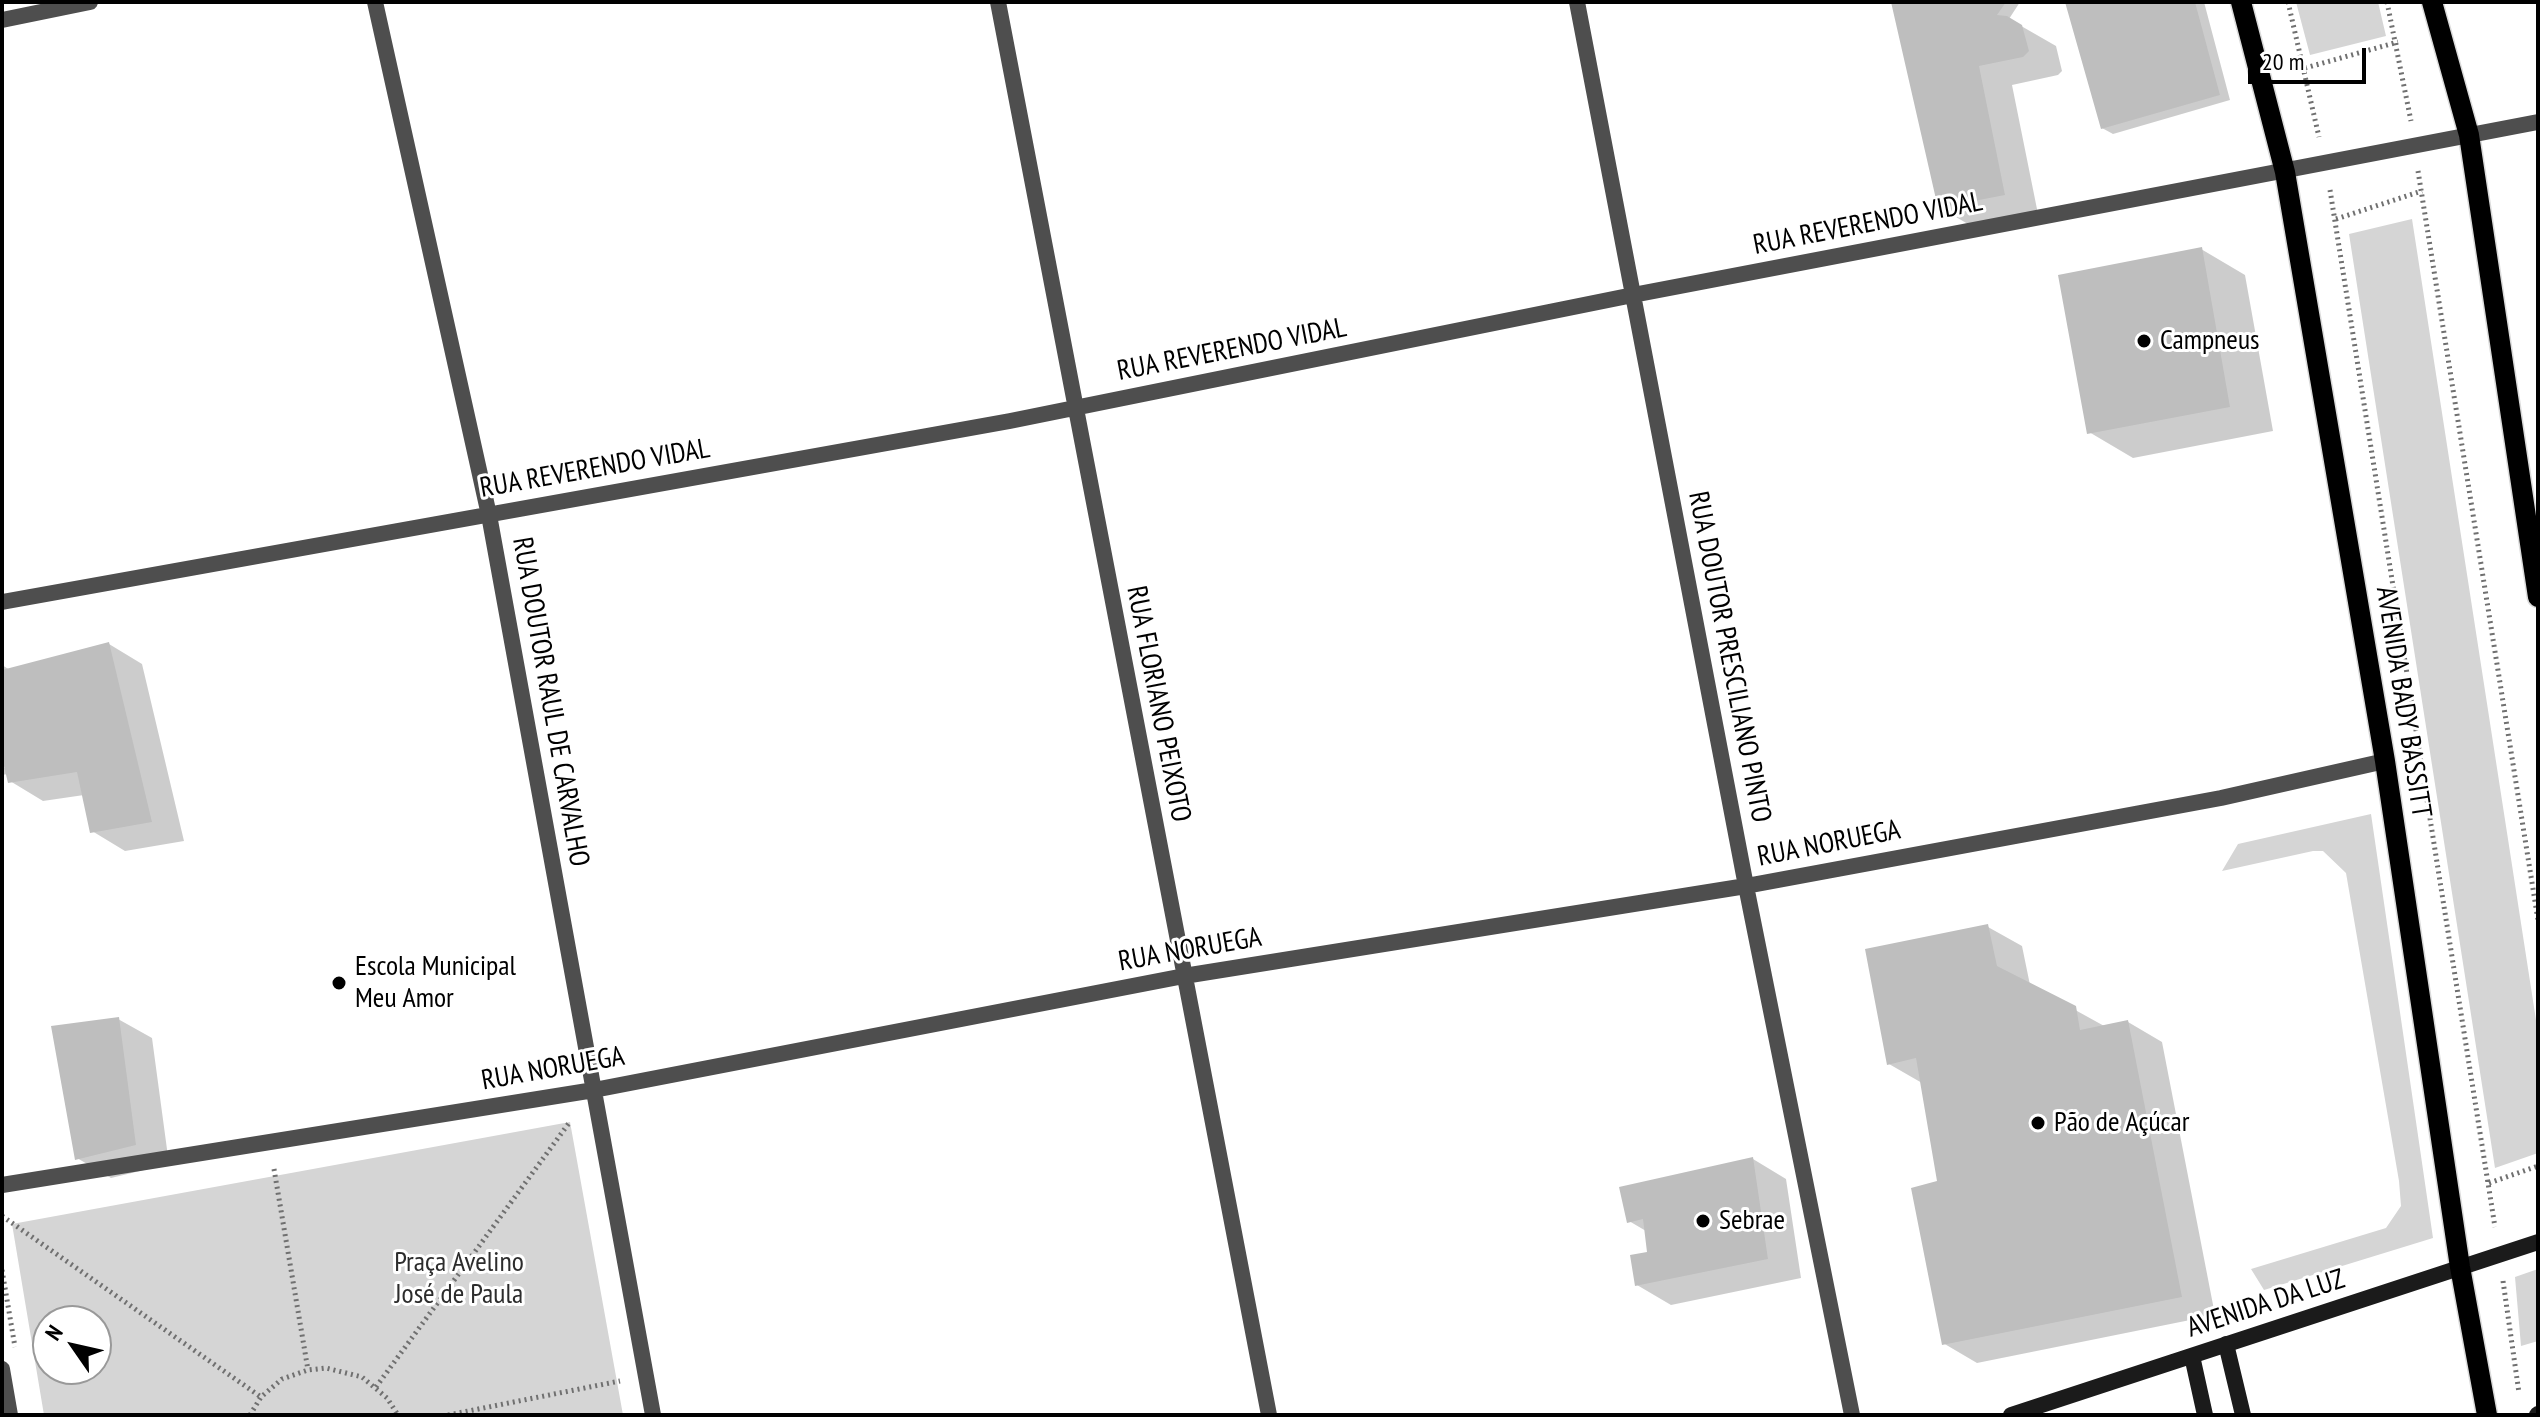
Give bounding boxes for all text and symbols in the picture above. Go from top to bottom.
scale bar [2252,32,2370,82]
text: 20 m [2262,46,2304,77]
street label: RUA REVERENDO VIDAL [1751,185,1985,263]
street label: RUA REVERENDO VIDAL [1115,311,1349,389]
place label: Campneus [2160,324,2260,358]
marker: Campneus [2135,332,2153,350]
street label: RUA REVERENDO VIDAL [478,432,712,506]
street label: RUA DOUTOR PRESCILIANO PINTO [1680,489,1778,825]
street label: RUA DOUTOR RAUL DE CARVALHO [504,535,596,869]
street label: RUA FLORIANO PEIXOTO [1119,583,1197,825]
street label: AVENIDA BADY BASSITT [2368,584,2438,820]
street label: RUA NORUEGA [1755,814,1903,874]
street label: RUA NORUEGA [1116,921,1264,979]
place label: Escola Municipal Meu Amor [355,950,516,1016]
marker: Escola Municipal Meu Amor [330,974,348,992]
street label: RUA NORUEGA [479,1040,627,1098]
place label: Pão de Açúcar [2054,1106,2189,1140]
marker: Pão de Açúcar [2029,1114,2047,1132]
place label: Sebrae [1719,1204,1785,1238]
marker: Sebrae [1694,1212,1712,1230]
park label: Praça Avelino José de Paula [394,1246,524,1312]
street label: AVENIDA DA LUZ [2183,1263,2349,1345]
north arrow [32,1305,112,1385]
text: N [39,1320,69,1345]

